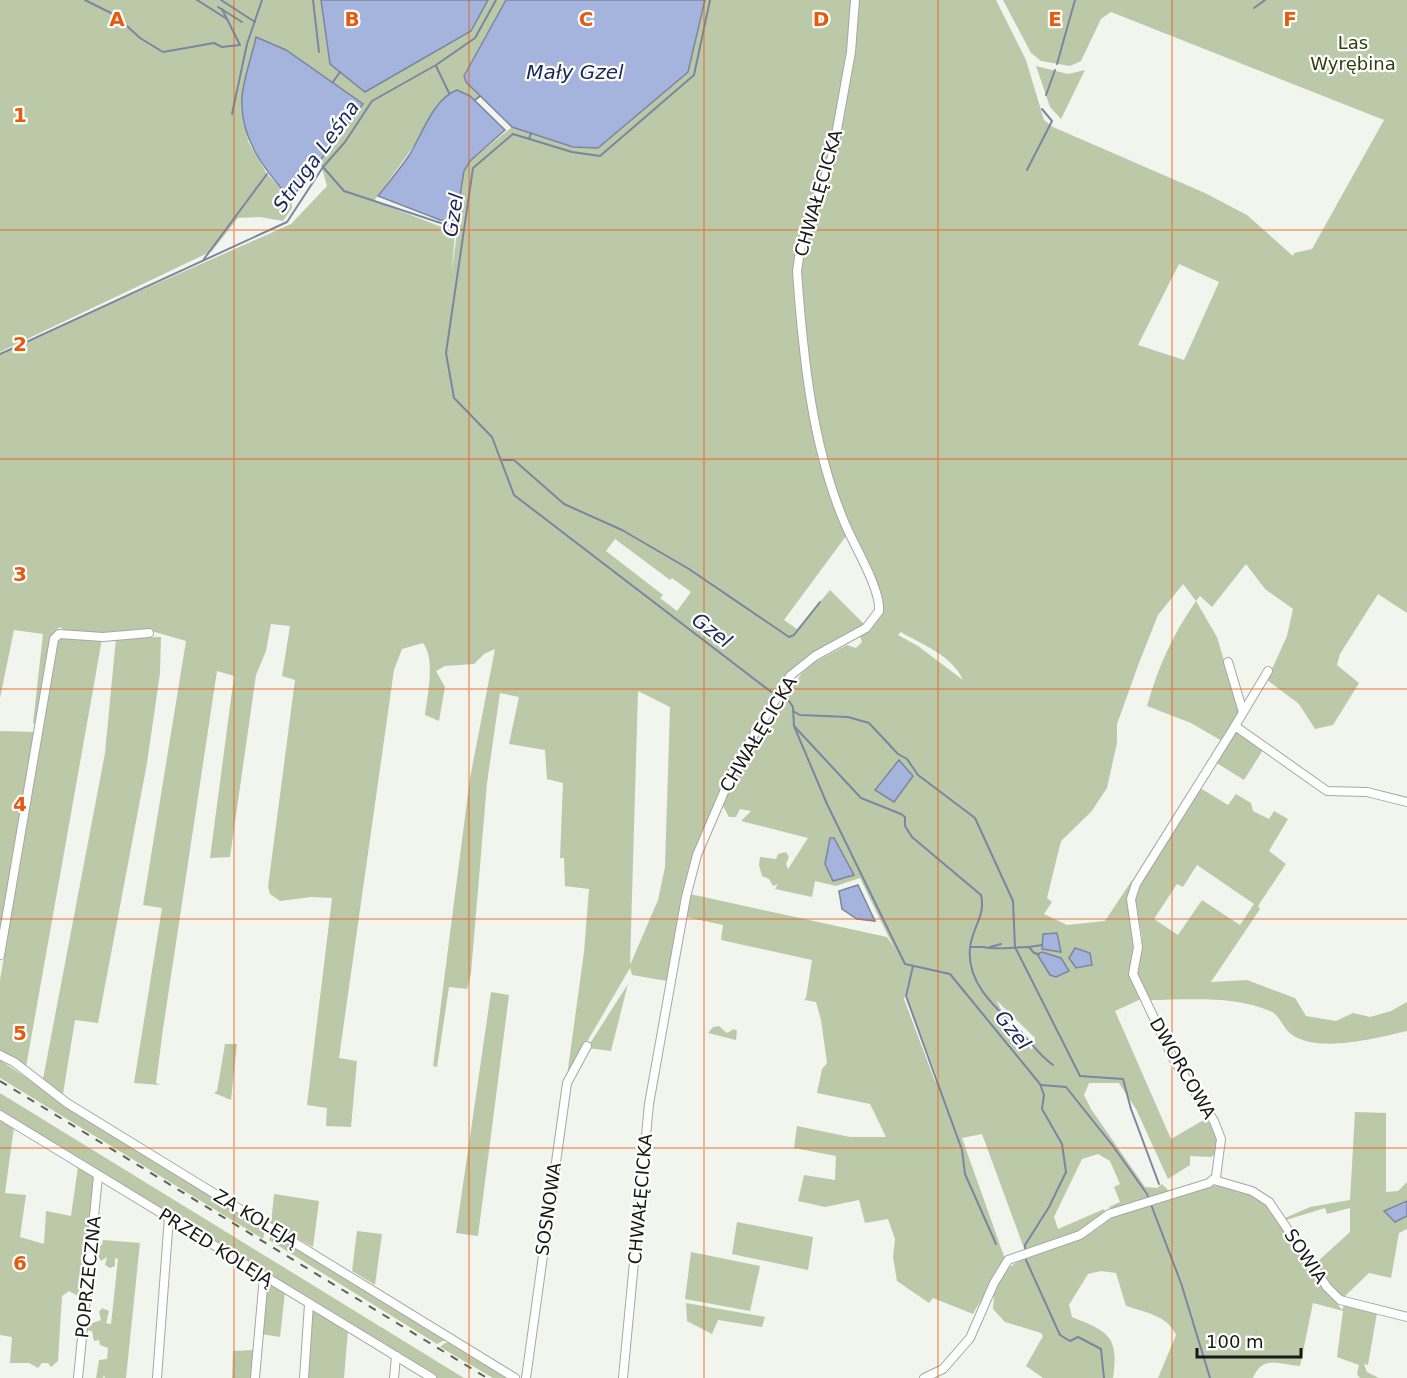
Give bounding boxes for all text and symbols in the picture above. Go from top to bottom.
text: A [109,7,125,31]
text: B [344,7,360,31]
text: C [579,7,593,31]
text: D [813,7,829,31]
text: E [1048,7,1062,31]
text: F [1283,7,1297,31]
park label: Las Wyrębina [1310,32,1396,74]
water label: Mały Gzel [526,60,624,84]
water label: Struga Leśna [268,96,364,216]
text: 1 [13,103,27,127]
street label: CHWAŁĘCICKA [790,127,846,259]
water label: Gzel [438,191,468,239]
text: 2 [13,332,27,356]
text: 3 [13,562,27,586]
water label: Gzel [687,607,737,653]
street label: CHWAŁĘCICKA [715,672,801,796]
text: 4 [13,792,27,816]
water label: Gzel [990,1005,1036,1055]
street label: DWORCOWA [1146,1014,1221,1123]
text: 5 [13,1021,27,1045]
street label: CHWAŁĘCICKA [624,1132,656,1265]
street label: SOSNOWA [531,1160,565,1257]
street label: ZA KOLEJĄ [210,1185,302,1252]
street label: PRZED KOLEJĄ [155,1203,278,1291]
street label: POPRZECZNA [71,1214,105,1339]
street label: SOWIA [1280,1225,1332,1288]
text: 6 [13,1251,27,1275]
scale bar [1197,1321,1300,1359]
text: 100 m [1206,1331,1264,1352]

